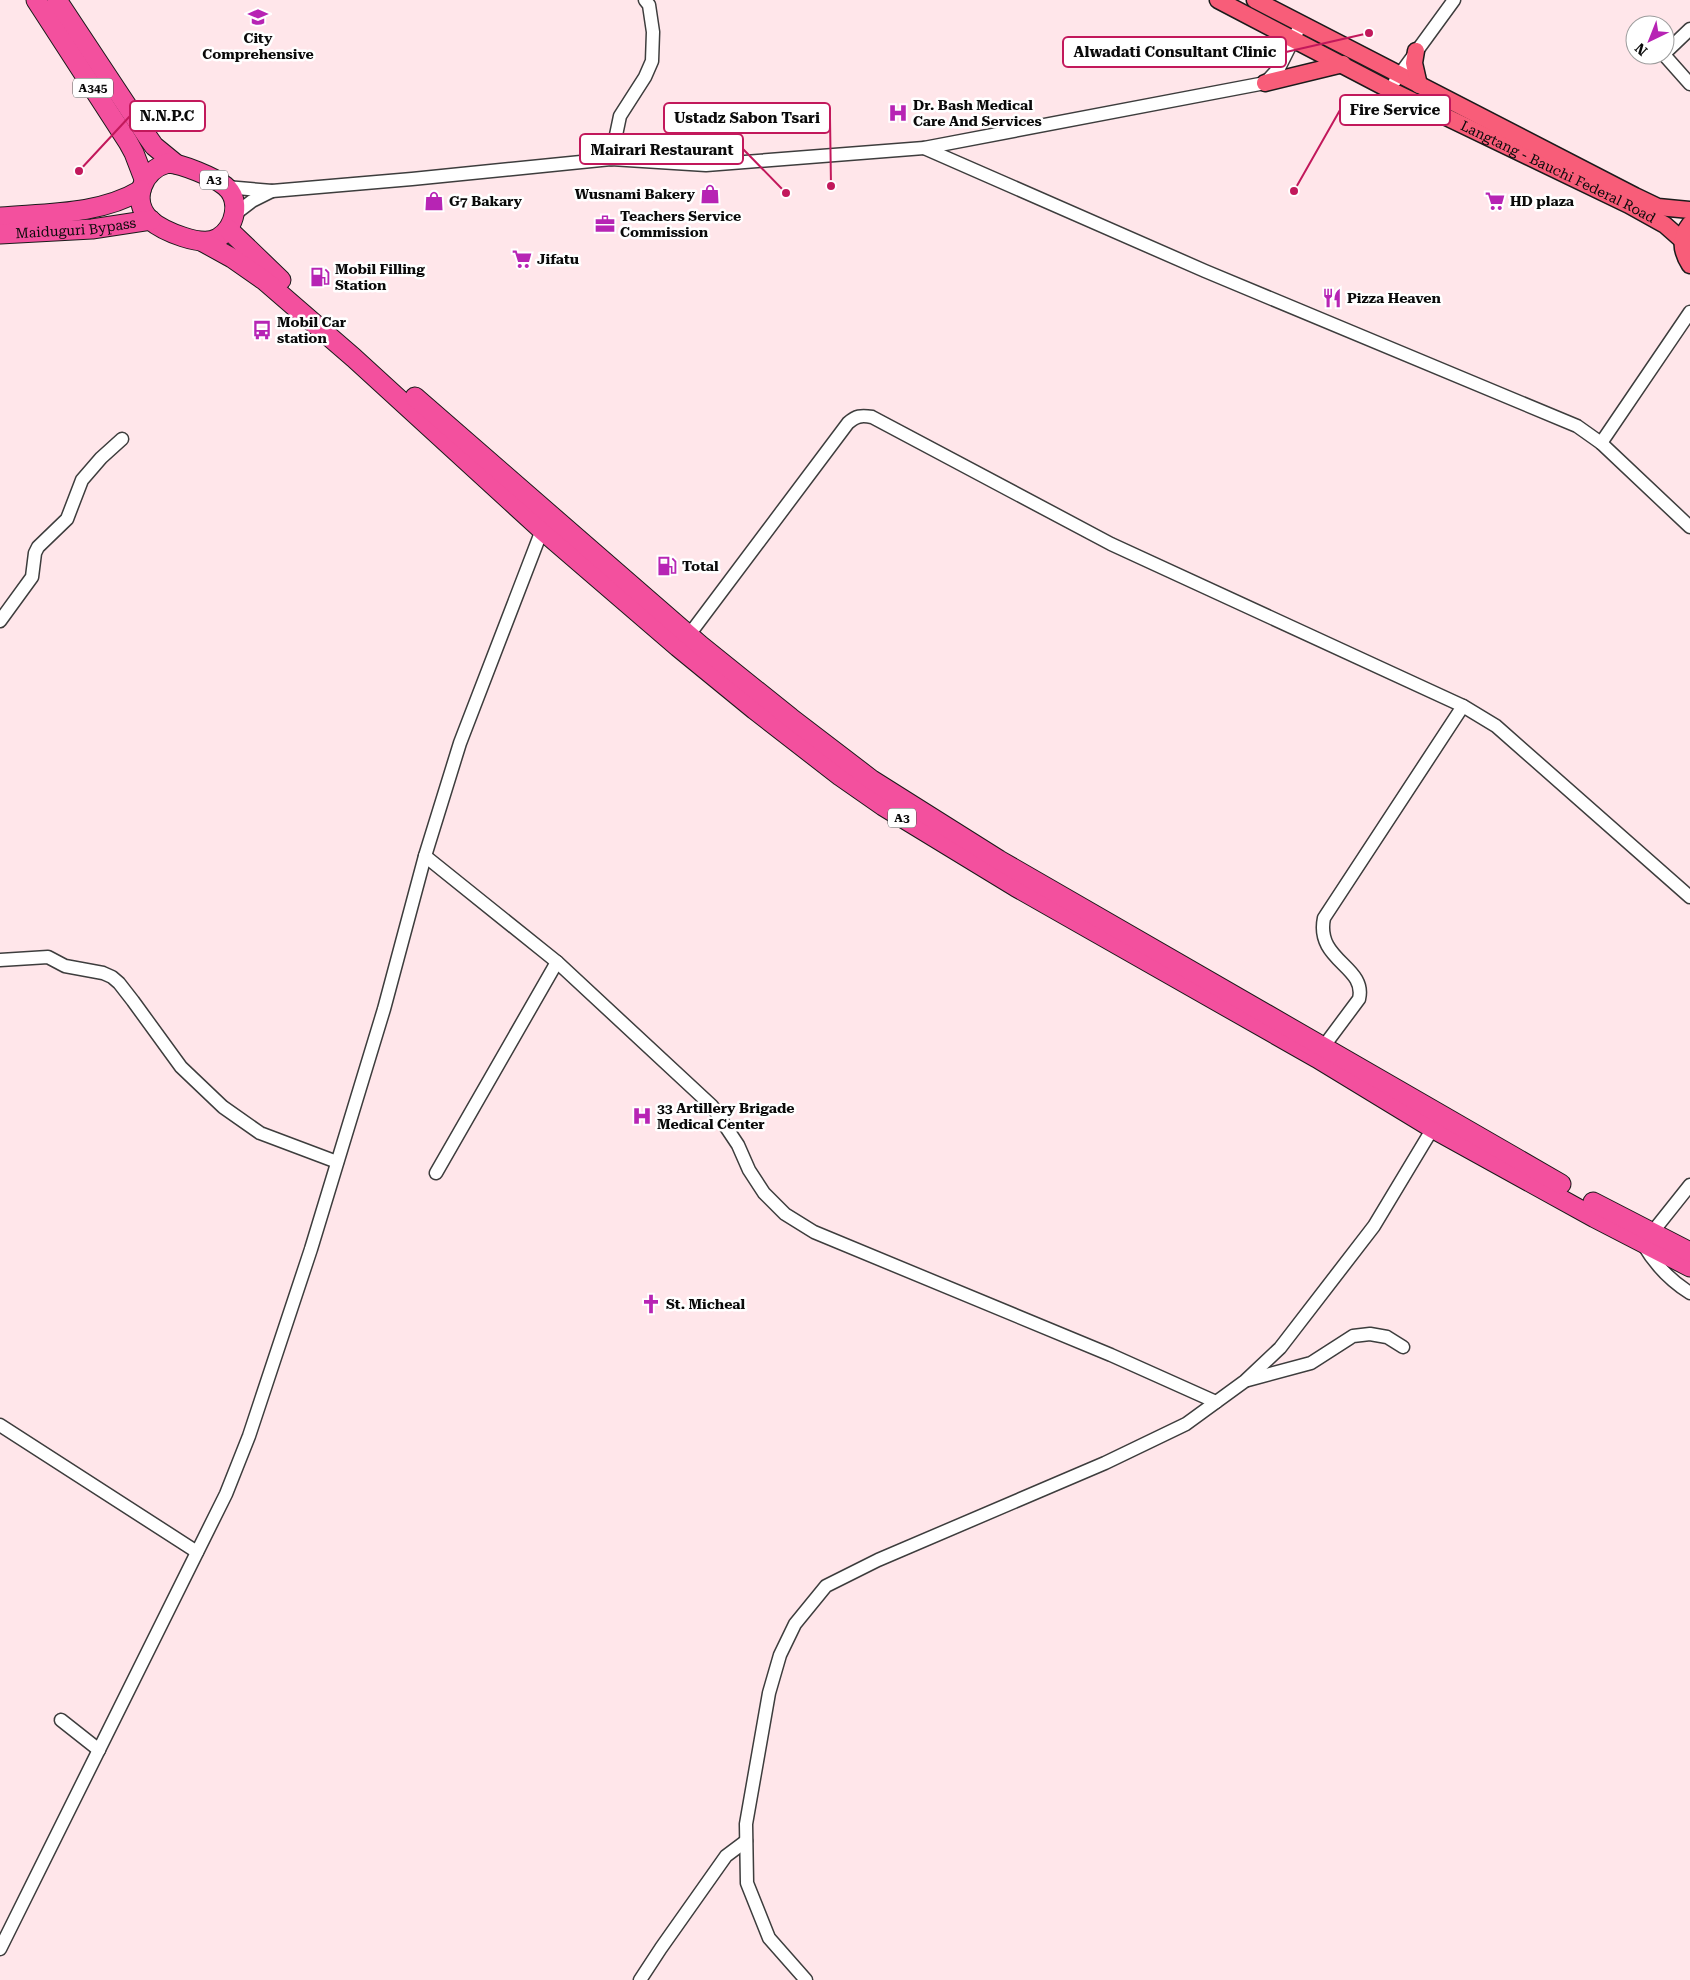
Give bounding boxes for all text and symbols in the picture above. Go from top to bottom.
school or university icon: City Comprehensive [247,6,269,28]
north arrow [1625,15,1675,65]
place label: City Comprehensive [202,30,314,62]
callout: Alwadati Consultant Clinic [1063,37,1286,67]
text: N [1632,40,1651,59]
text: Alwadati Consultant Clinic [1074,43,1277,61]
road number: A345 [73,78,113,98]
callout: Fire Service [1340,95,1450,125]
place label: Dr. Bash Medical Care And Services [913,97,1042,129]
callout: N.N.P.C [130,101,205,131]
text: Fire Service [1350,101,1440,119]
hospital icon: Dr. Bash Medical Care And Services [887,102,909,124]
callout: Ustadz Sabon Tsari [664,103,830,133]
text: N.N.P.C [140,107,195,125]
text: Ustadz Sabon Tsari [674,109,820,127]
street label: Langtang - Bauchi Federal Road [1458,117,1658,226]
callout: Mairari Restaurant [580,134,743,164]
text: Mairari Restaurant [590,141,734,159]
road number: A3 [200,170,228,190]
shop icon: Wusnami Bakery [699,183,721,205]
place label: Wusnami Bakery [575,186,696,202]
shop icon: G7 Bakary [423,190,445,212]
supermarket icon: HD plaza [1484,190,1506,212]
place label: G7 Bakary [449,193,523,209]
place label: HD plaza [1510,193,1575,209]
place label: Teachers Service Commission [620,208,741,240]
office icon: Teachers Service Commission [594,213,616,235]
street label: Maiduguri Bypass [15,214,137,241]
supermarket icon: Jifatu [511,248,533,270]
place label: Jifatu [537,251,579,267]
place label: Mobil Filling Station [335,261,425,293]
fuel station icon: Mobil Filling Station [309,266,331,288]
restaurant icon: Pizza Heaven [1321,287,1343,309]
place label: Pizza Heaven [1347,290,1441,306]
place label: Mobil Car station [277,314,347,346]
bus stop icon: Mobil Car station [251,319,273,341]
fuel station icon: Total [656,555,678,577]
place label: Total [682,558,719,574]
road number: A3 [888,808,916,828]
place label: 33 Artillery Brigade Medical Center [657,1100,794,1132]
hospital icon: 33 Artillery Brigade Medical Center [631,1105,653,1127]
church icon: St. Micheal [640,1293,662,1315]
place label: St. Micheal [666,1296,746,1312]

